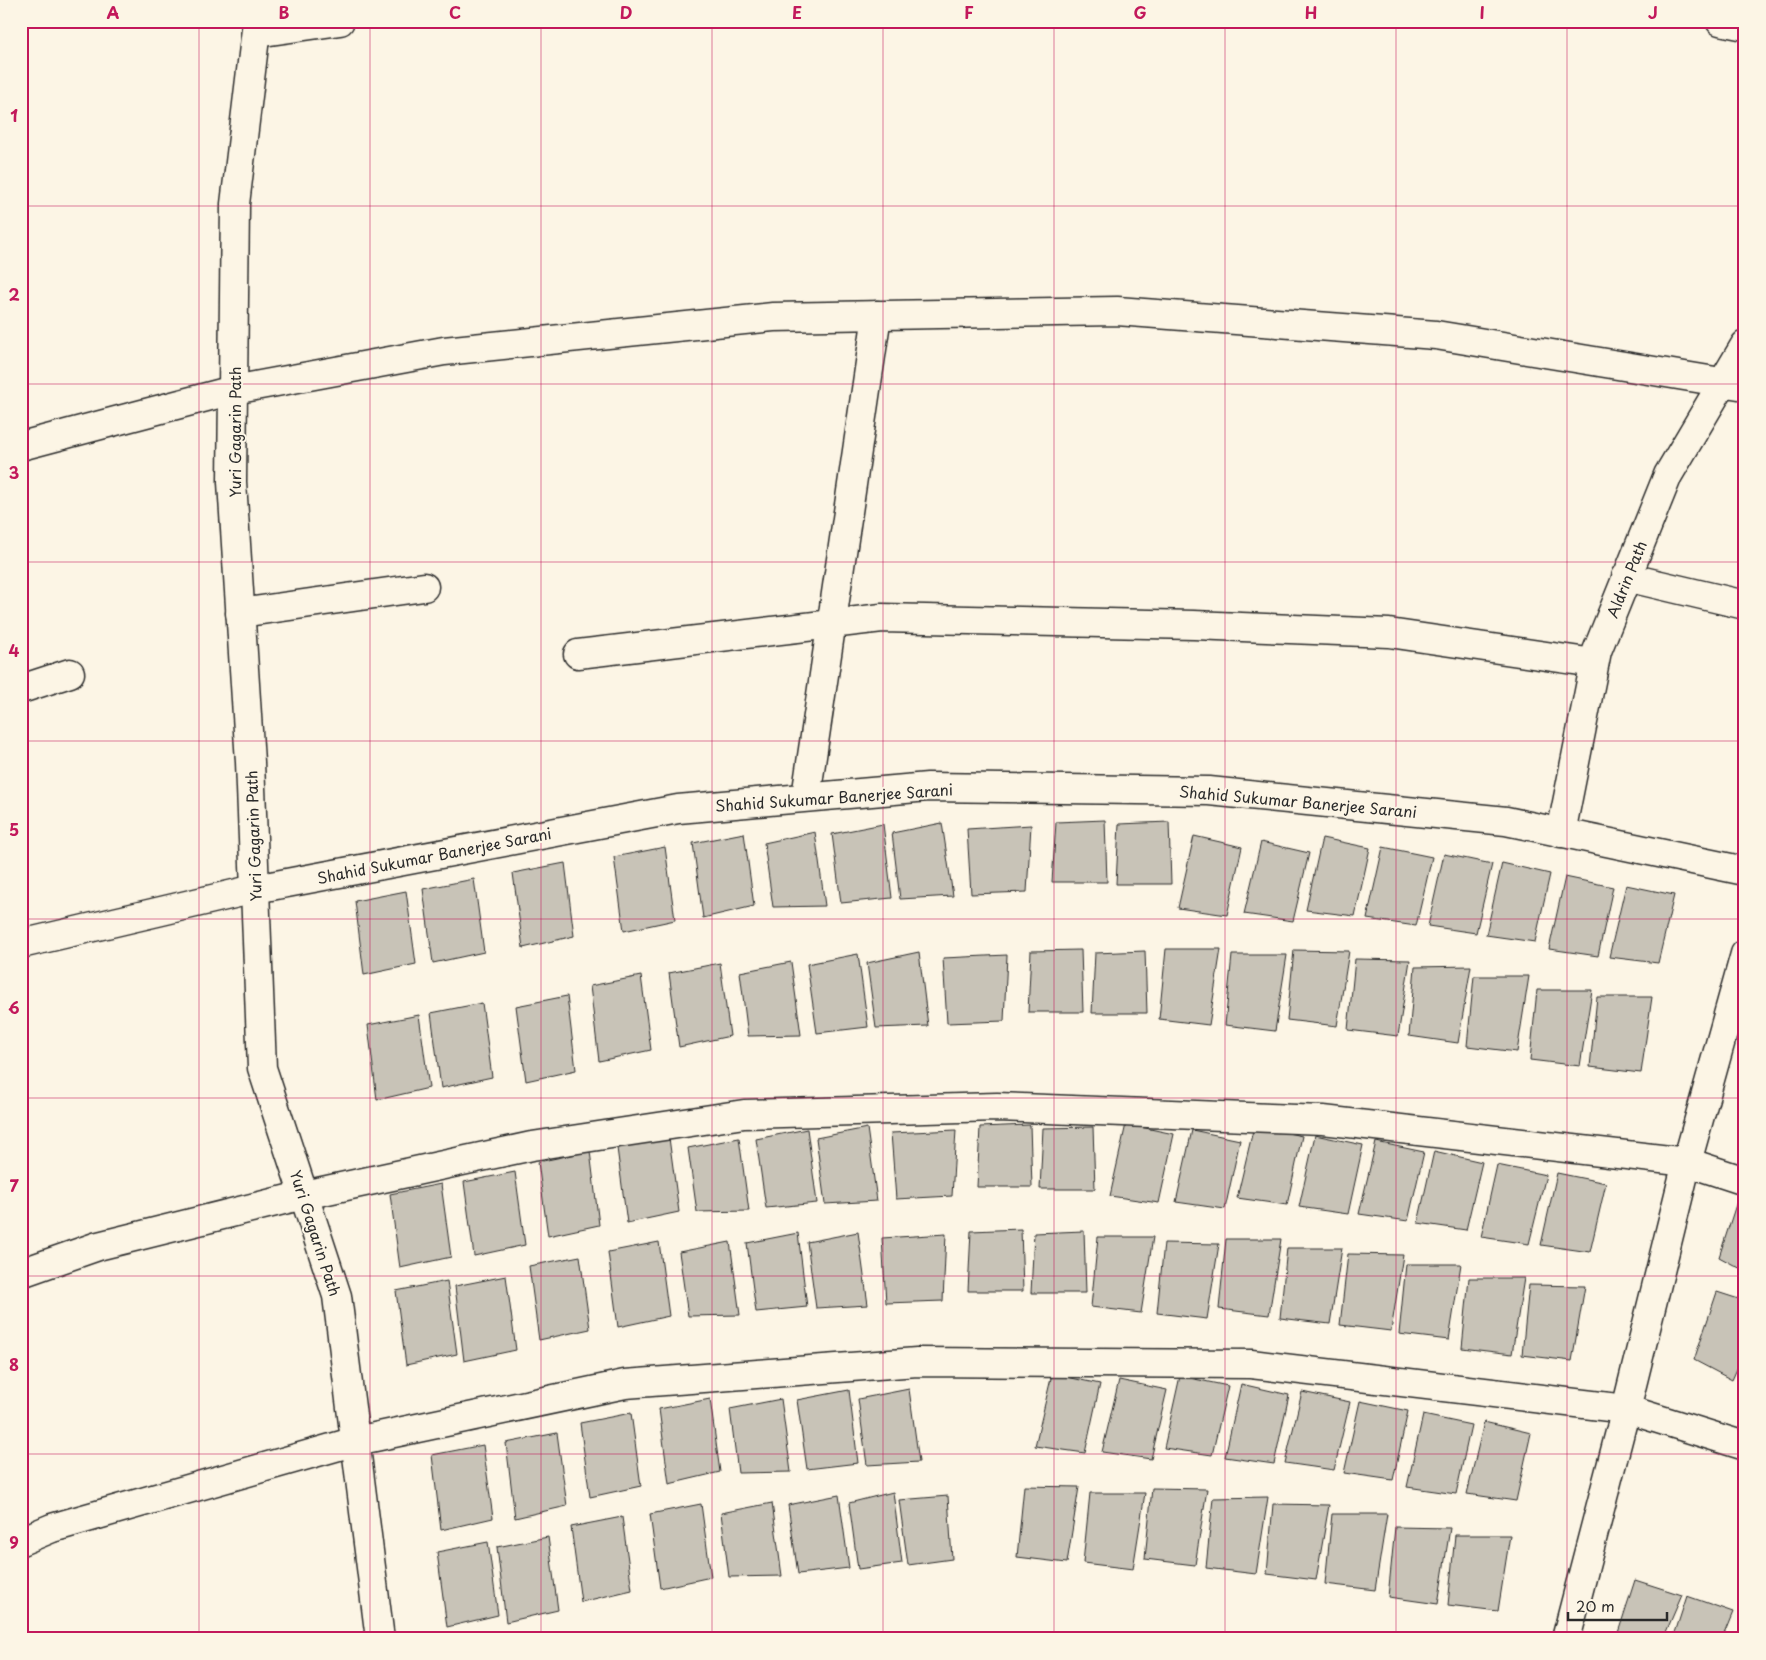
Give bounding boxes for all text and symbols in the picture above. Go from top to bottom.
text: A [107,0,120,24]
text: B [279,0,290,24]
text: C [449,0,461,24]
text: D [620,0,632,24]
text: E [792,0,802,24]
text: F [964,0,974,24]
text: G [1133,0,1147,24]
text: H [1305,0,1317,24]
text: I [1479,0,1485,24]
text: J [1648,0,1658,24]
text: 1 [10,103,18,127]
text: 2 [8,282,20,306]
street label: Yuri Gagarin Path [223,366,246,498]
text: 3 [9,460,19,484]
street label: Aldrin Path [1600,537,1652,621]
text: 4 [9,638,20,662]
street label: Yuri Gagarin Path [239,770,267,902]
street label: Shahid Sukumar Banerjee Sarani [714,777,954,817]
street label: Shahid Sukumar Banerjee Sarani [1178,779,1418,823]
text: 5 [9,817,19,841]
street label: Shahid Sukumar Banerjee Sarani [315,821,553,889]
text: 6 [8,995,20,1019]
street label: Yuri Gagarin Path [285,1167,347,1299]
text: 7 [9,1173,19,1197]
text: 8 [9,1352,19,1376]
text: 9 [9,1530,19,1554]
scale bar [1568,1590,1667,1622]
text: 20 m [1576,1594,1615,1617]

